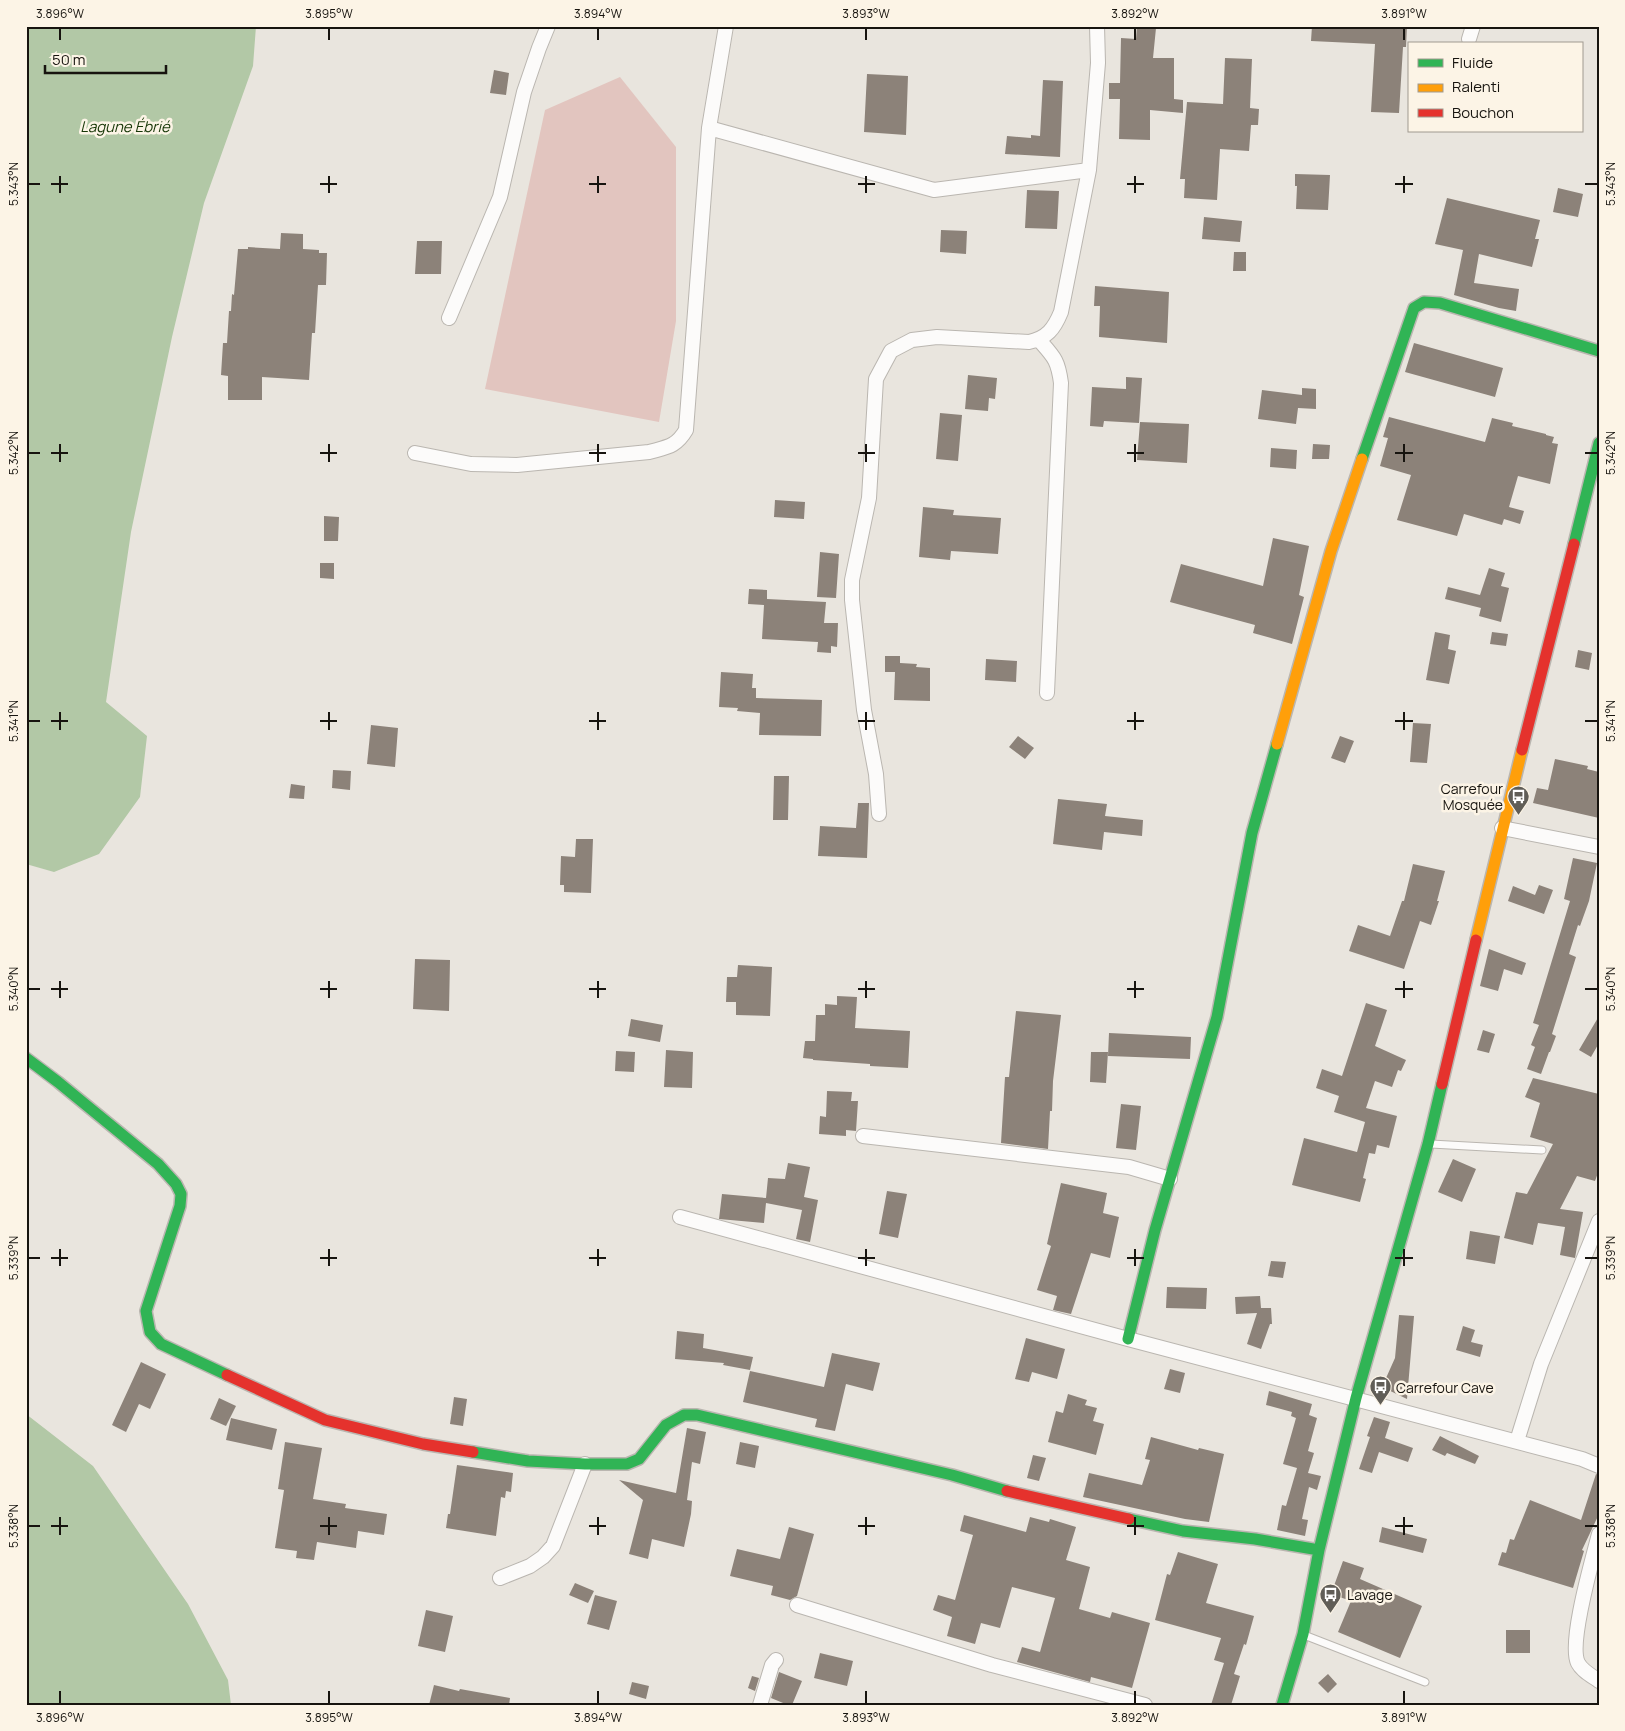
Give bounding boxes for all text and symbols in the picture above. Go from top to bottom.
text: 3.896°W [36,5,85,22]
text: 3.895°W [305,5,354,22]
text: 3.894°W [574,5,623,22]
text: 3.893°W [842,5,890,22]
text: 3.892°W [1111,5,1160,22]
text: 3.891°W [1381,5,1427,22]
scale bar [45,42,166,74]
legend [1408,42,1582,132]
text: 50 m [52,49,86,70]
text: Fluide [1452,52,1493,73]
text: Ralenti [1452,76,1500,97]
text: Bouchon [1452,102,1514,123]
water label: Lagune Ébrié [80,116,171,137]
text: 5.343°N [5,162,22,206]
text: 5.343°N [1602,162,1619,206]
text: 5.342°N [5,431,22,475]
text: 5.342°N [1602,431,1619,475]
text: 5.341°N [5,700,22,742]
text: 5.341°N [1602,700,1619,742]
place label: Carrefour Mosquée [1441,779,1503,814]
bus stop icon: Carrefour Mosquée [1507,784,1531,815]
text: 5.340°N [5,967,22,1011]
text: 5.340°N [1602,967,1619,1011]
text: 5.339°N [5,1236,22,1280]
text: 5.339°N [1602,1236,1619,1280]
bus stop icon: Carrefour Cave [1368,1375,1392,1406]
place label: Carrefour Cave [1396,1378,1494,1397]
text: 5.338°N [5,1504,22,1548]
text: 5.338°N [1602,1504,1619,1548]
bus stop icon: Lavage [1319,1582,1343,1613]
place label: Lavage [1347,1585,1393,1604]
text: 3.896°W [36,1709,85,1726]
text: 3.895°W [305,1709,354,1726]
text: 3.894°W [574,1709,623,1726]
text: 3.893°W [842,1709,890,1726]
text: 3.892°W [1111,1709,1160,1726]
text: 3.891°W [1381,1709,1427,1726]

